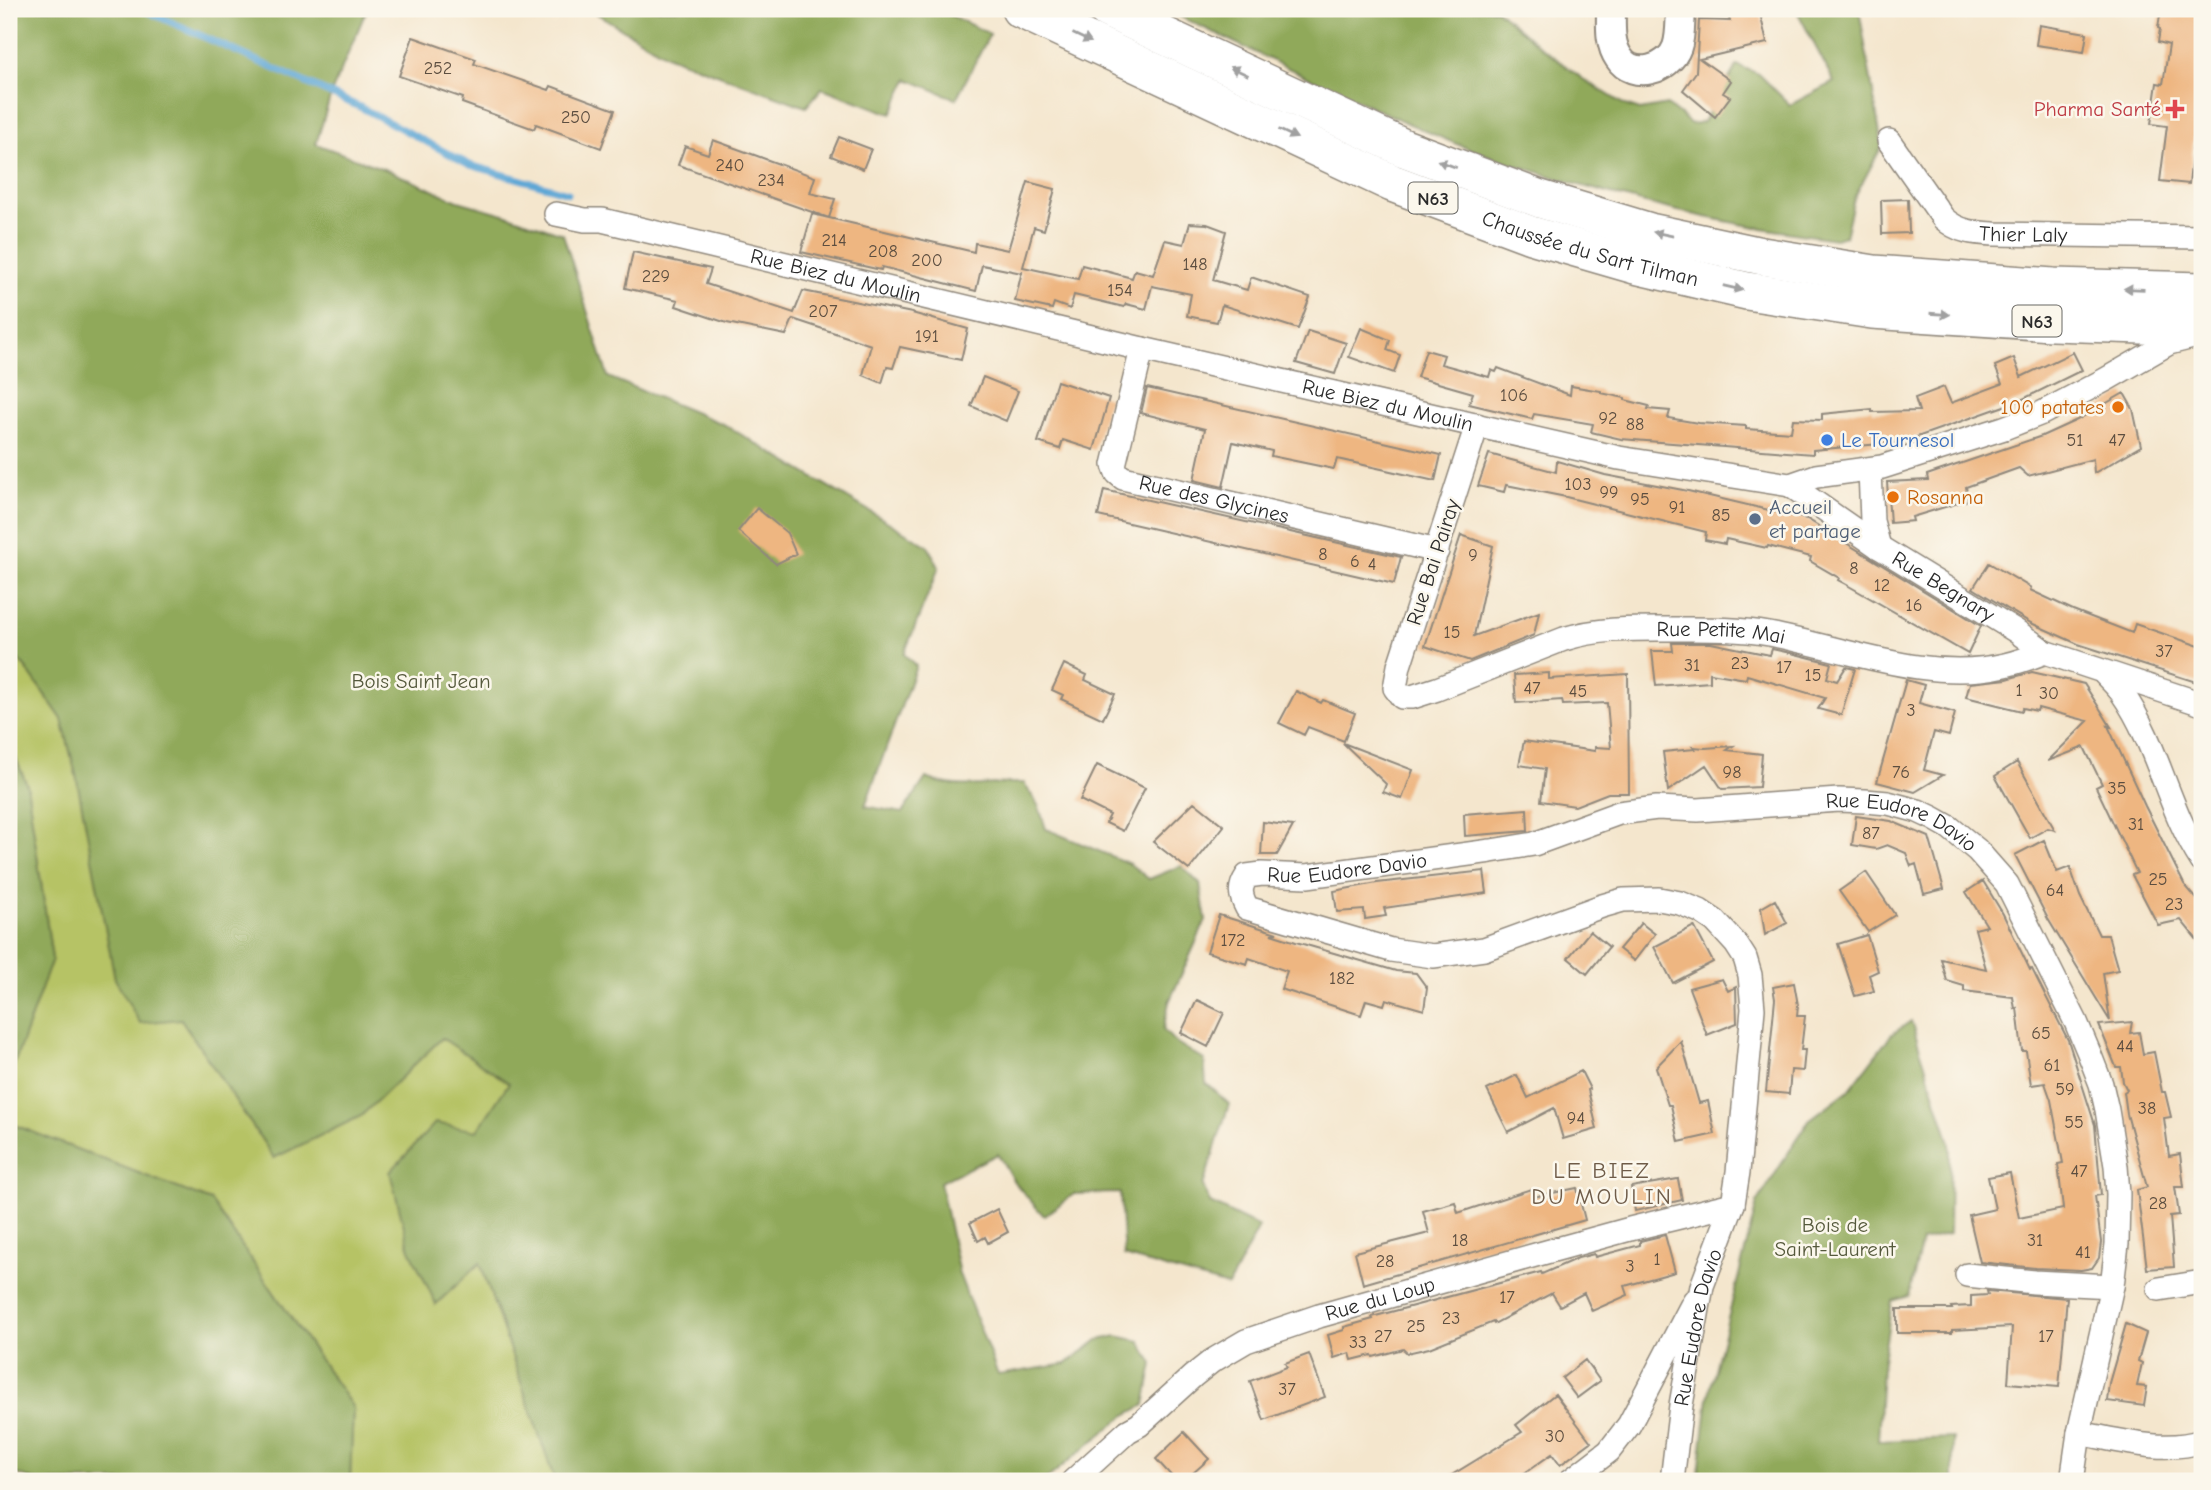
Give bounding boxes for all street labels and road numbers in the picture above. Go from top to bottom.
road number: N63 [1408,182,1458,214]
street label: Chaussée du Sart Tilman [1479,206,1701,291]
street label: Thier Laly [1978,221,2068,247]
street label: Rue Biez du Moulin [748,244,924,308]
road number: N63 [2012,306,2062,336]
street label: Rue Biez du Moulin [1300,374,1476,436]
street label: Rue des Glycines [1137,470,1291,528]
street label: Rue Bai Pairay [1401,495,1465,628]
street label: Rue Begnary [1888,546,2000,627]
street label: Rue Petite Mai [1657,617,1788,649]
street label: Rue Eudore Davio [1825,788,1982,857]
street label: Rue Eudore Davio [1267,848,1428,888]
street label: Rue Eudore Davio [1669,1245,1727,1408]
street label: Rue du Loup [1322,1272,1438,1326]

